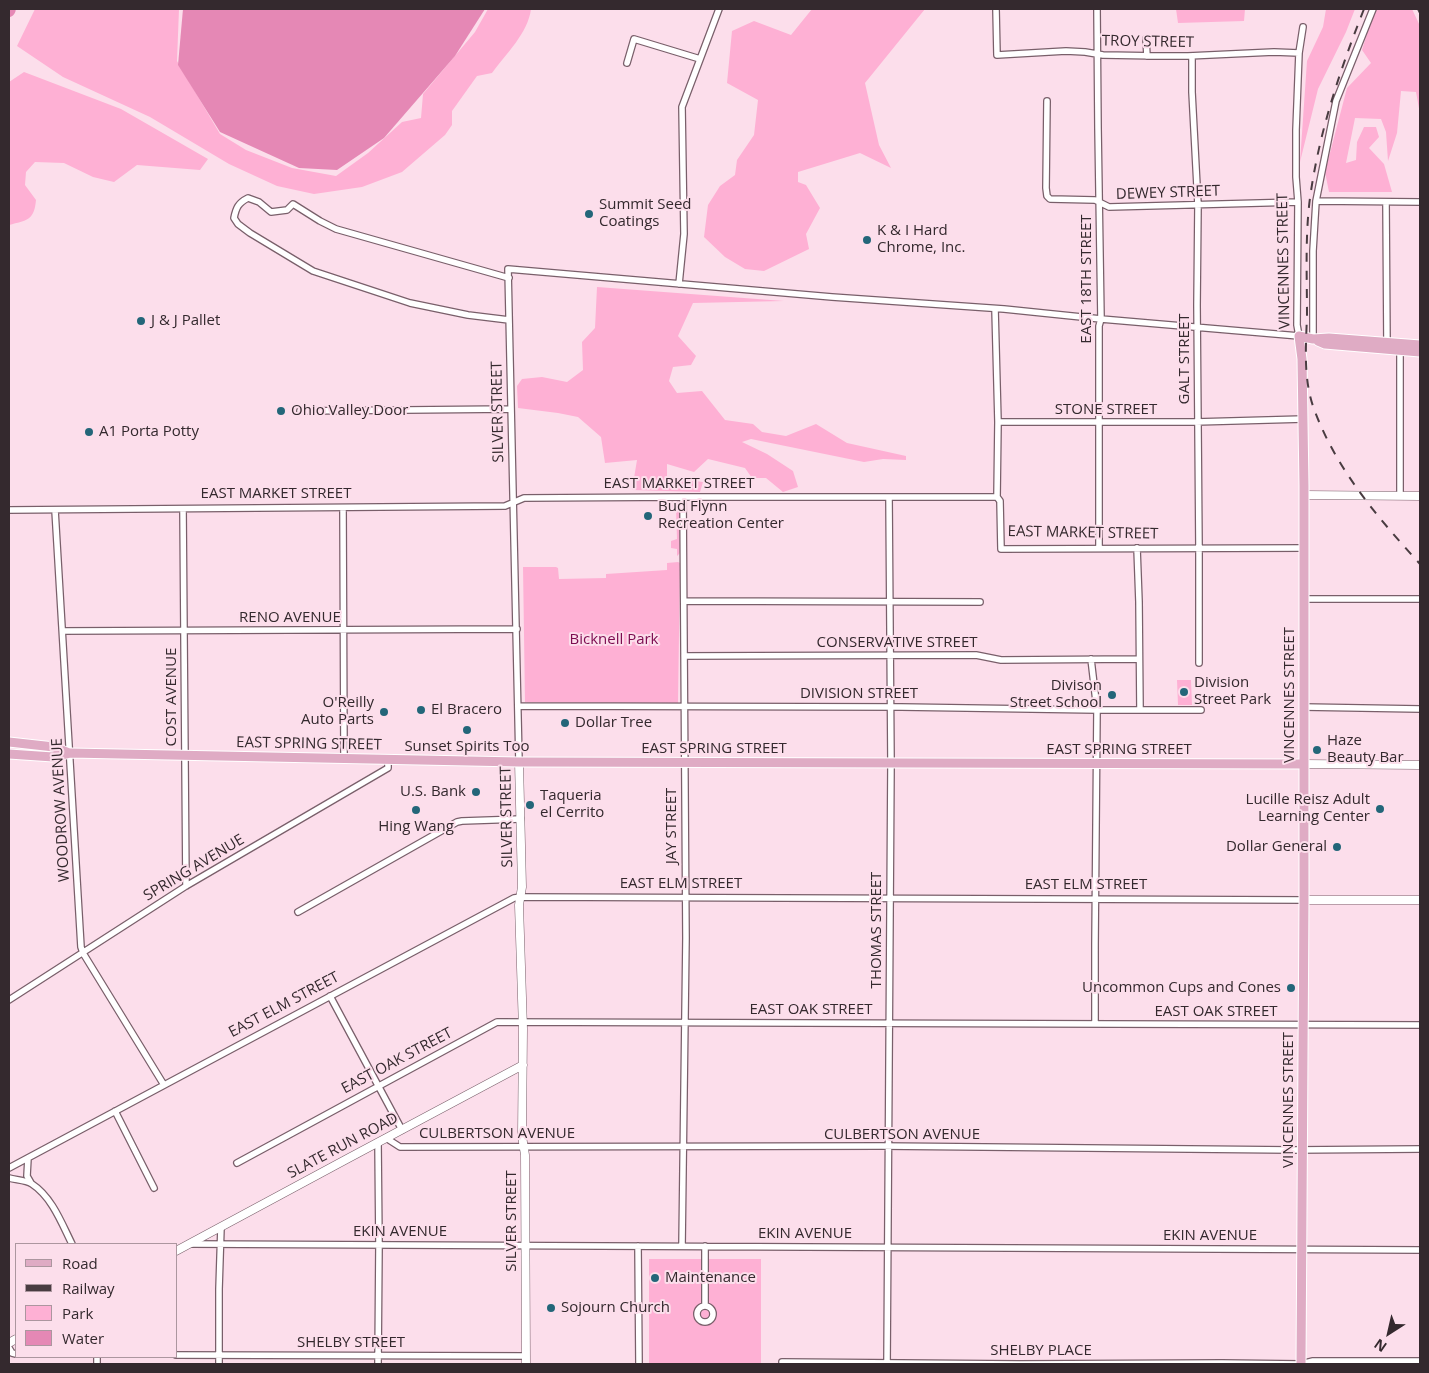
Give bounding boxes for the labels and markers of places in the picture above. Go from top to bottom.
place label: Summit Seed Coatings [599,196,691,231]
marker: Summit Seed Coatings [583,208,595,220]
place label: K & I Hard Chrome, Inc. [877,222,965,257]
marker: K & I Hard Chrome, Inc. [861,234,873,246]
place label: J & J Pallet [151,312,220,330]
marker: J & J Pallet [135,315,147,327]
place label: Ohio Valley Door [291,402,408,420]
marker: Ohio Valley Door [275,405,287,417]
place label: A1 Porta Potty [99,423,199,441]
marker: A1 Porta Potty [83,426,95,438]
place label: Bud Flynn Recreation Center [658,498,784,533]
marker: Bud Flynn Recreation Center [642,510,654,522]
place label: Division Street Park [1194,674,1271,709]
place label: Divison Street School [1010,677,1102,712]
marker: Division Street Park [1178,686,1190,698]
marker: Divison Street School [1106,689,1118,701]
place label: O'Reilly Auto Parts [301,694,374,729]
place label: El Bracero [431,701,502,719]
marker: El Bracero [415,704,427,716]
marker: O'Reilly Auto Parts [378,706,390,718]
place label: Dollar Tree [575,714,652,732]
marker: Dollar Tree [559,717,571,729]
marker: Sunset Spirits Too [461,724,473,736]
place label: Haze Beauty Bar [1327,732,1404,767]
place label: Sunset Spirits Too [404,738,530,756]
marker: Haze Beauty Bar [1311,744,1323,756]
place label: U.S. Bank [400,783,466,801]
marker: U.S. Bank [470,786,482,798]
place label: Taqueria el Cerrito [540,787,604,822]
place label: Lucille Reisz Adult Learning Center [1246,791,1370,826]
marker: Taqueria el Cerrito [524,799,536,811]
marker: Lucille Reisz Adult Learning Center [1374,803,1386,815]
marker: Hing Wang [410,804,422,816]
place label: Hing Wang [378,818,454,836]
place label: Dollar General [1226,838,1327,856]
marker: Dollar General [1331,841,1343,853]
place label: Uncommon Cups and Cones [1082,979,1281,997]
marker: Uncommon Cups and Cones [1285,982,1297,994]
place label: Maintenance [665,1269,756,1287]
marker: Maintenance [649,1272,661,1284]
place label: Sojourn Church [561,1299,670,1317]
marker: Sojourn Church [545,1302,557,1314]

